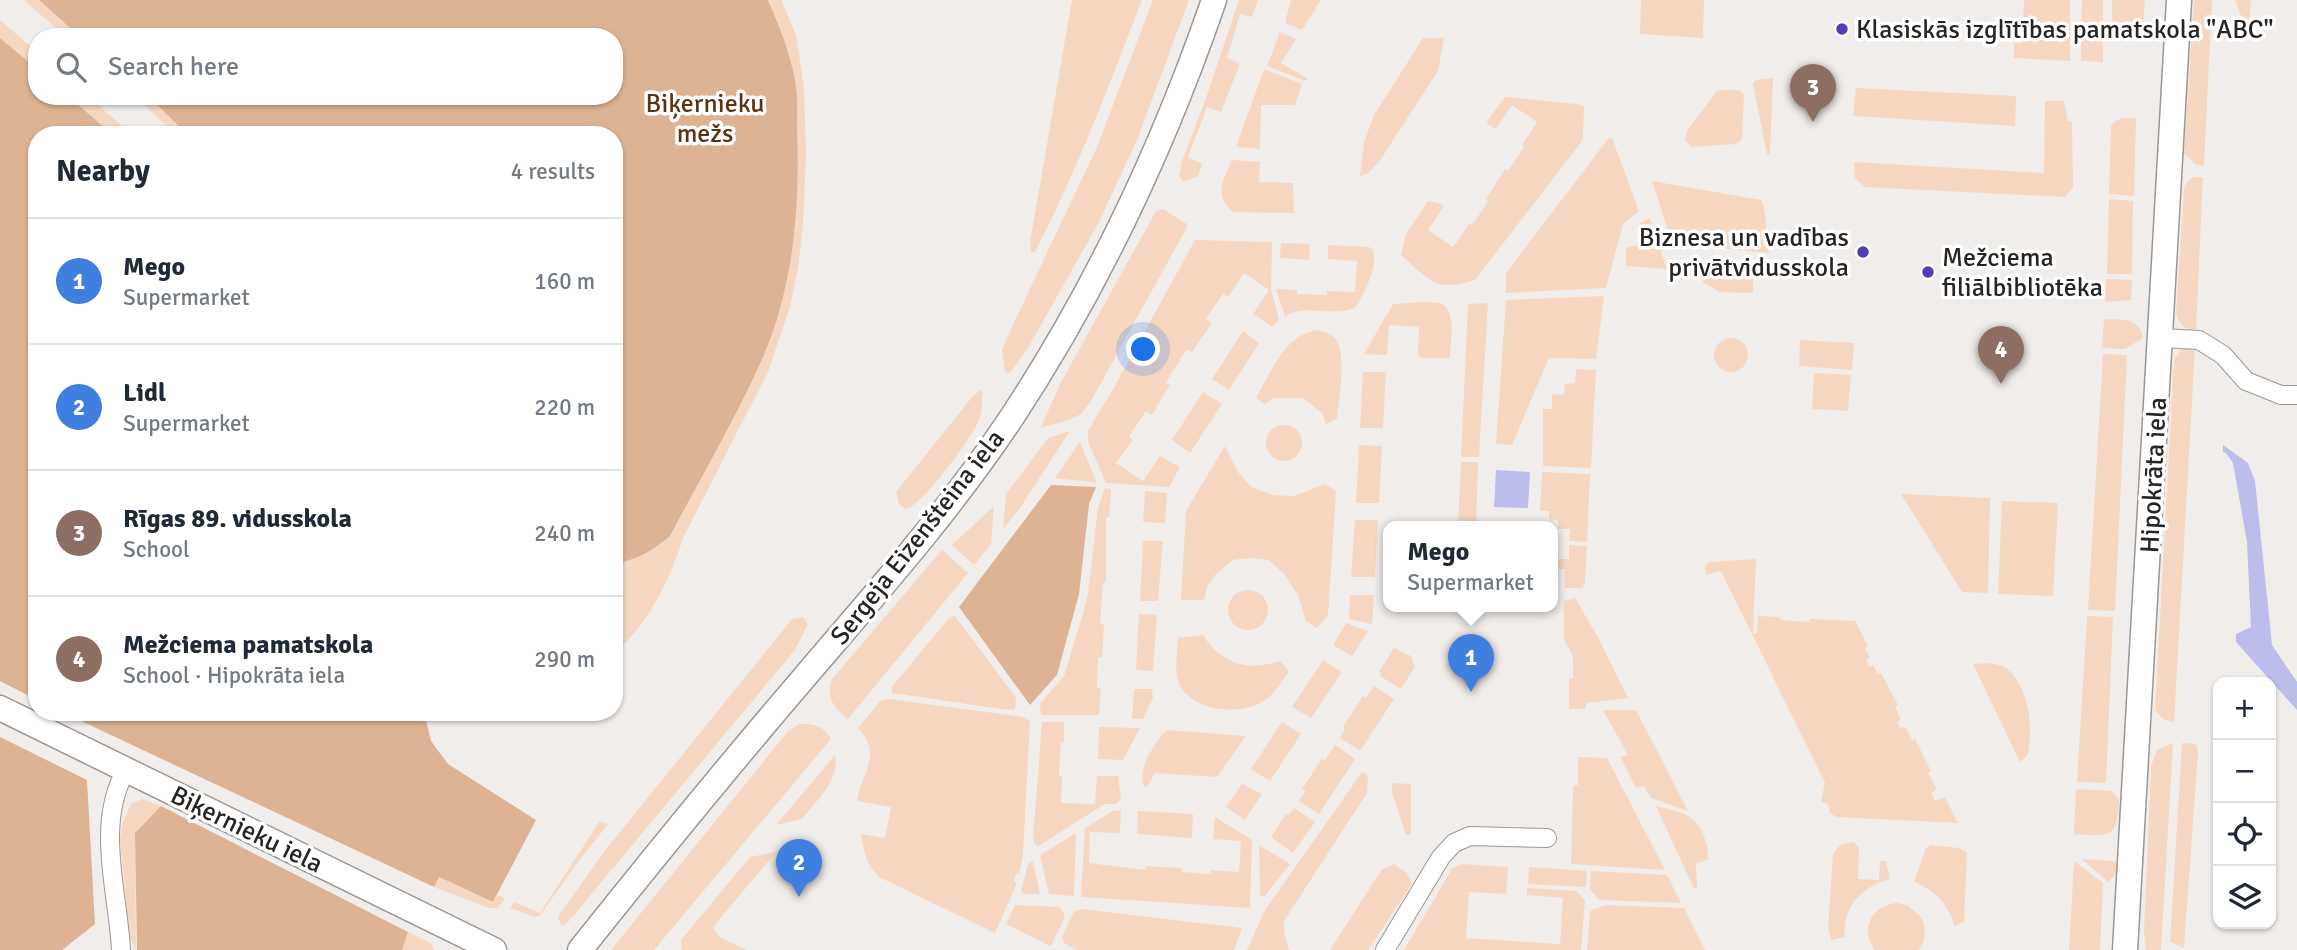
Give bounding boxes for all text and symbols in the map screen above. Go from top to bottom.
place label: Klasiskās izglītības pamatskola "ABC" [1856,14,2274,46]
marker: Klasiskās izglītības pamatskola "ABC" [1834,21,1850,37]
search box [28,28,623,105]
icon: search [52,48,90,86]
text: Search here [108,51,239,83]
pin: 3 [1790,64,1836,122]
park label: Biķernieku mežs [646,88,764,150]
text: Nearby [56,153,150,190]
text: 4 results [511,157,595,186]
place label: Biznesa un vadības privātvidusskola [1639,222,1849,284]
place label: Mežciema filiālbibliotēka [1942,242,2103,304]
marker: Biznesa un vadības privātvidusskola [1855,244,1871,260]
text: Mego [123,251,185,283]
marker: Mežciema filiālbibliotēka [1920,264,1936,280]
text: 1 [73,267,85,296]
text: 160 m [534,267,595,296]
text: Supermarket [123,283,250,312]
pin: 4 [1978,326,2024,384]
your location [1126,332,1160,366]
text: Lidl [123,377,166,409]
text: 2 [73,393,85,422]
text: 220 m [534,393,595,422]
street label: Hipokrāta iela [2134,396,2174,554]
text: Supermarket [123,409,250,438]
street label: Sergeja Eizenšteina iela [824,424,1012,652]
text: Rīgas 89. vidusskola [123,503,352,535]
text: 3 [73,519,85,548]
text: 240 m [534,519,595,548]
popup [1383,521,1558,612]
text: School [123,535,190,564]
text: Mego [1407,536,1469,568]
text: Supermarket [1407,568,1534,597]
text: Mežciema pamatskola [123,629,373,661]
pin: 1 [1448,634,1494,692]
text: 4 [73,645,85,674]
text: 290 m [534,645,595,674]
text: School · Hipokrāta iela [123,661,345,690]
map controls [2213,677,2276,929]
button: + [2213,677,2276,740]
button: − [2213,740,2276,803]
street label: Biķernieku iela [165,779,328,881]
button: locate [2213,803,2276,866]
pin: 2 [776,839,822,897]
button: layers [2213,866,2276,929]

